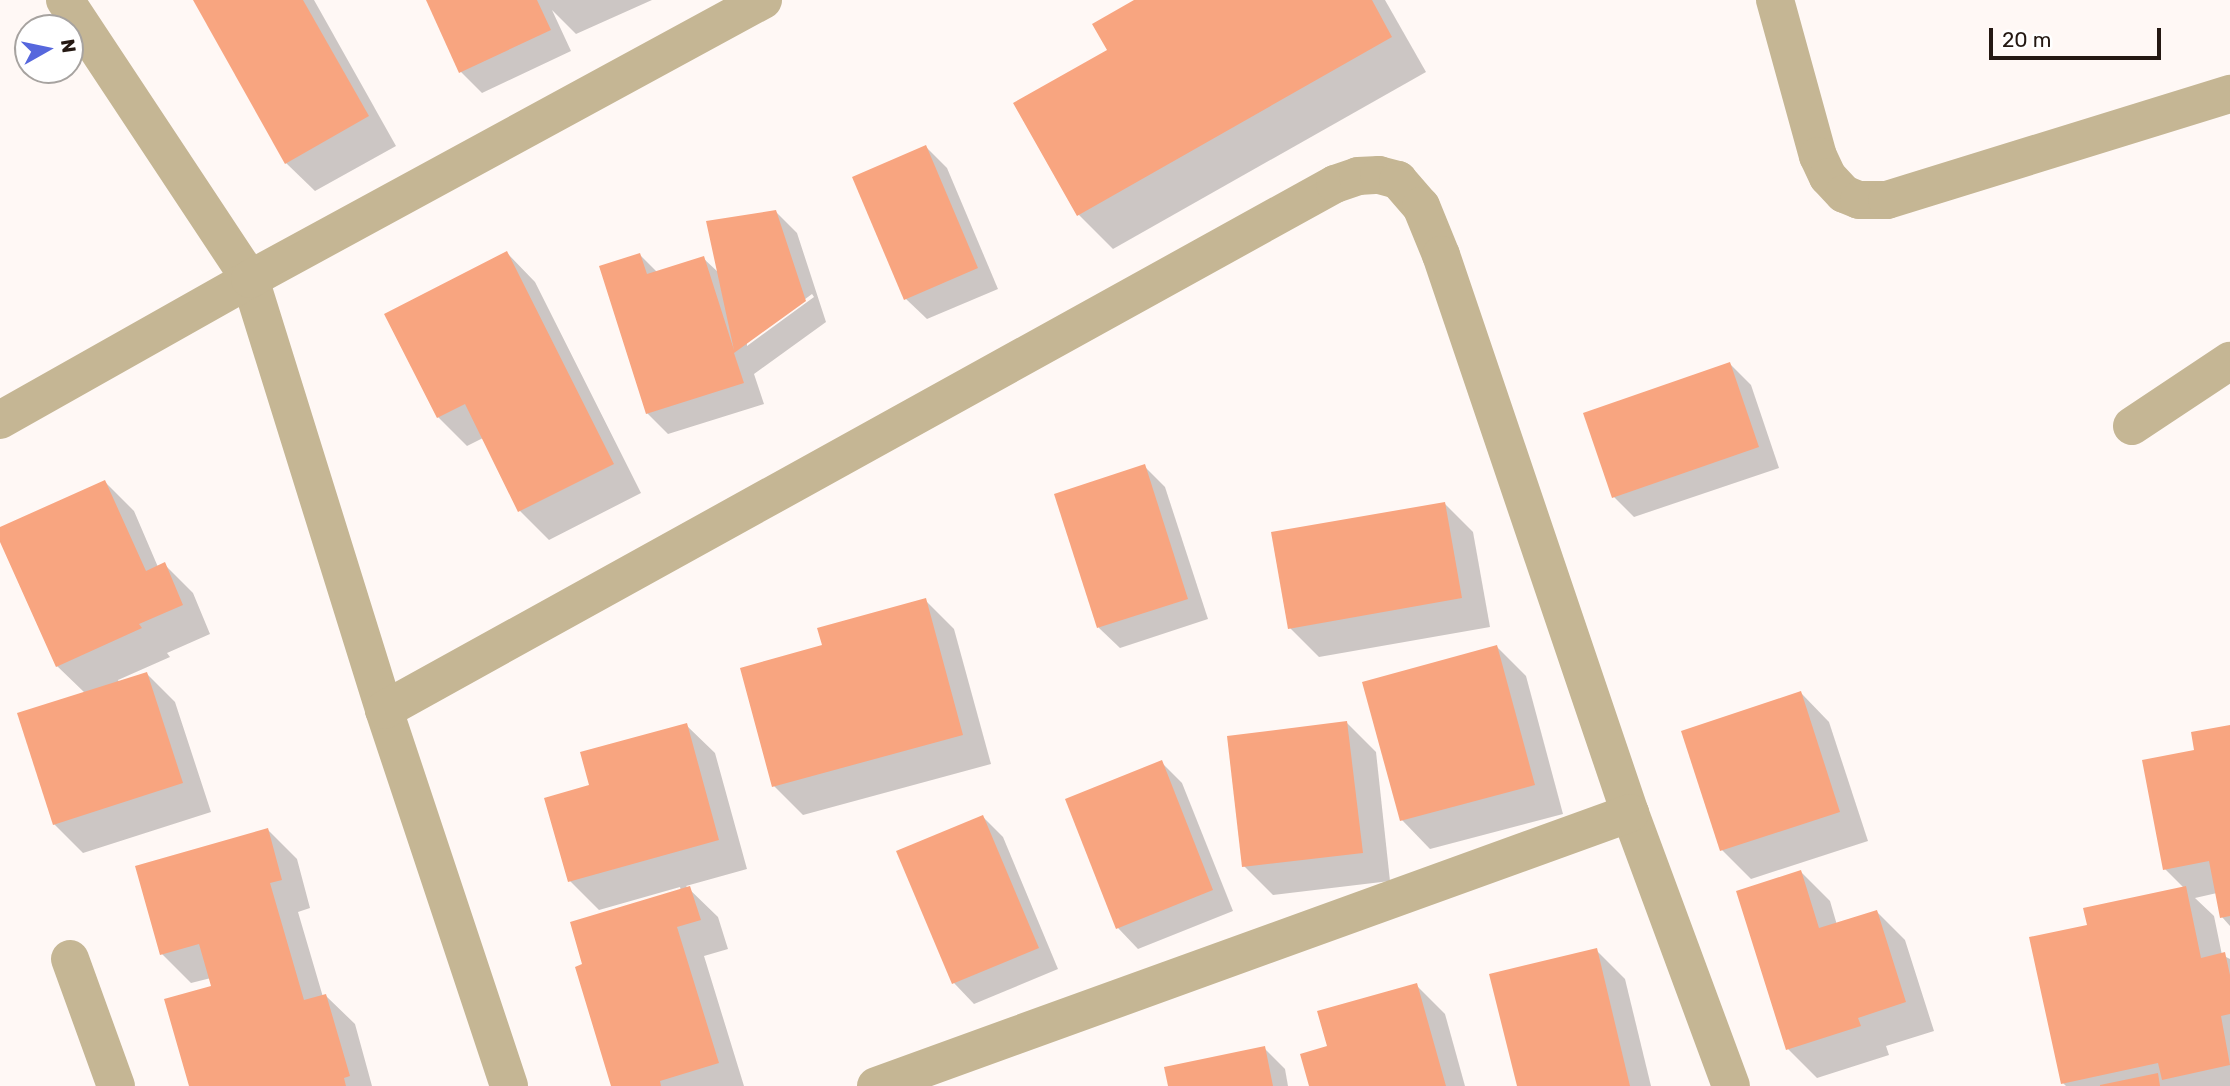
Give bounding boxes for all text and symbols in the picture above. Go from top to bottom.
north arrow [14,14,84,84]
scale bar [1992,14,2164,58]
text: 20 m [2002,27,2051,52]
text: N [56,37,81,54]

